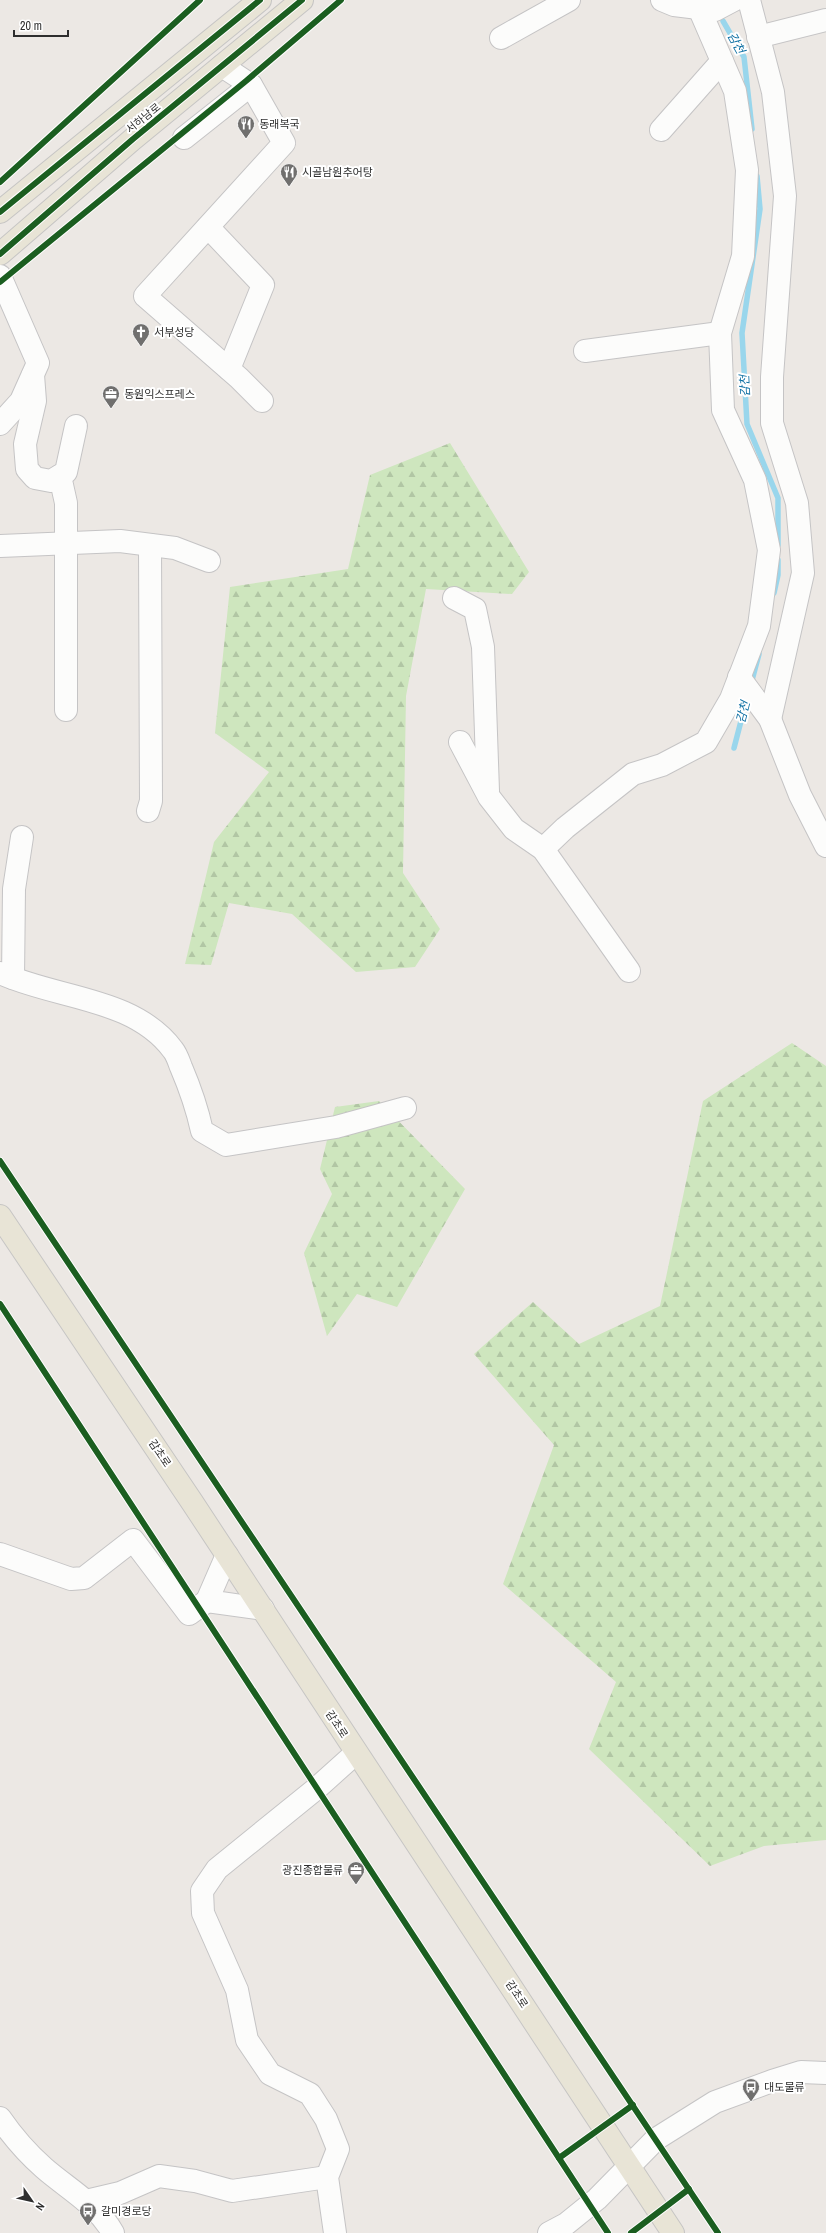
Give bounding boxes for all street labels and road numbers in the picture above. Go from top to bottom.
street label: 서하남로 [123,100,163,136]
street label: 감초로 [146,1436,174,1470]
street label: 감초로 [323,1707,351,1741]
street label: 감초로 [503,1977,531,2011]

